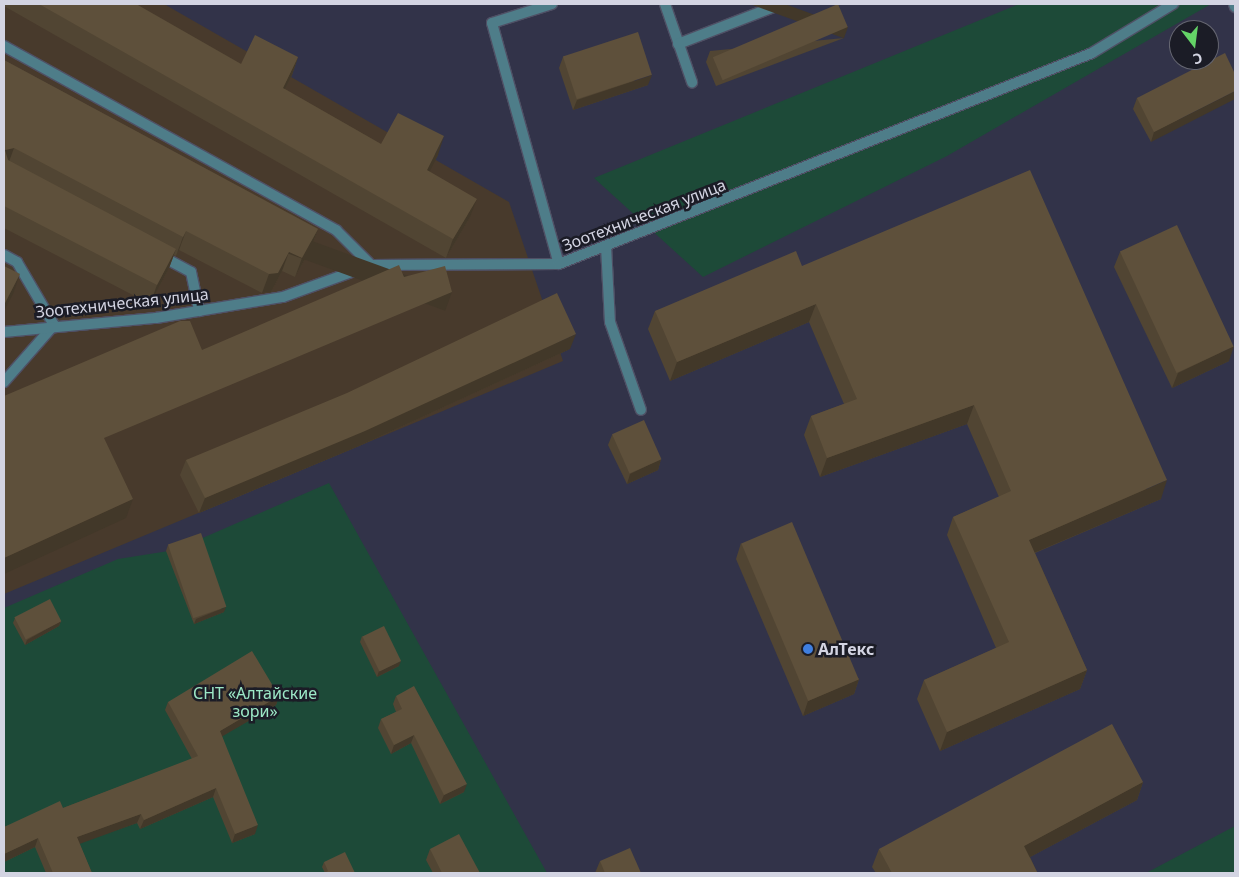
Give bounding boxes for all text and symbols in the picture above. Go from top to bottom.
north arrow [1169,20,1219,70]
text: С [1191,49,1205,69]
street label: Зоотехническая улица [559,175,729,255]
street label: Зоотехническая улица [35,284,209,322]
place label: АлТекс [818,639,874,659]
marker: АлТекс [802,643,814,655]
park label: СНТ «Алтайские зори» [193,683,317,721]

